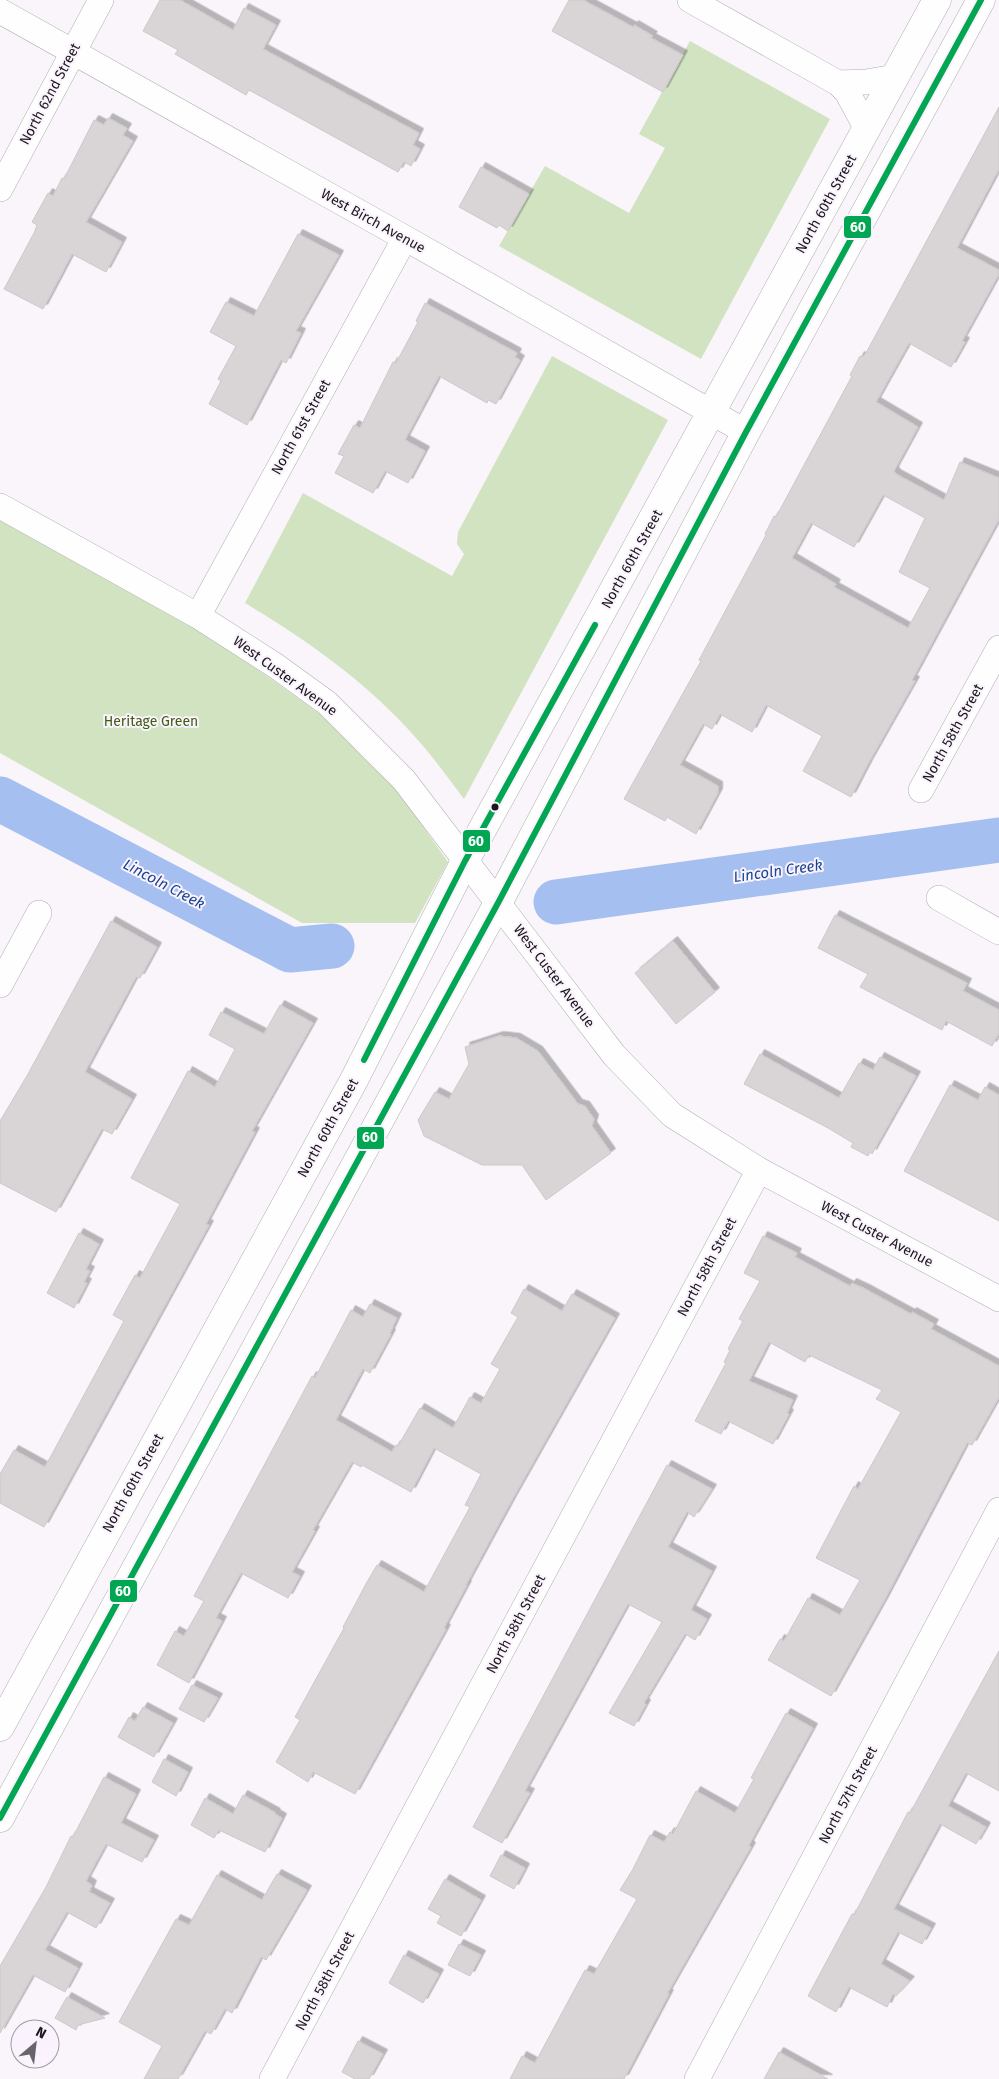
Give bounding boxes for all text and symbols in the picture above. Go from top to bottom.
street label: North 62nd Street [16,39,84,148]
street label: North 60th Street [792,152,860,256]
street label: West Birch Avenue [318,185,428,257]
line badge: 60 [843,215,872,239]
street label: North 61st Street [268,376,335,478]
street label: North 60th Street [598,506,667,611]
street label: West Custer Avenue [230,632,340,720]
street label: North 58th Street [919,680,988,785]
park label: Heritage Green [104,713,198,730]
unlabelled marker [490,802,500,812]
line badge: 60 [462,829,491,853]
text: 60 [468,833,484,850]
water label: Lincoln Creek [120,855,208,913]
water label: Lincoln Creek [732,856,824,886]
street label: West Custer Avenue [510,921,598,1031]
street label: North 60th Street [294,1075,363,1180]
line badge: 60 [356,1126,385,1150]
text: 60 [362,1129,378,1146]
street label: West Custer Avenue [818,1197,936,1271]
street label: North 58th Street [674,1214,741,1319]
street label: North 60th Street [99,1430,168,1535]
street label: North 58th Street [483,1571,550,1676]
line badge: 60 [109,1579,138,1603]
text: 60 [115,1583,131,1600]
street label: North 57th Street [815,1743,881,1847]
street label: North 58th Street [292,1928,359,2033]
north arrow [10,2019,60,2069]
text: N [33,2023,49,2043]

